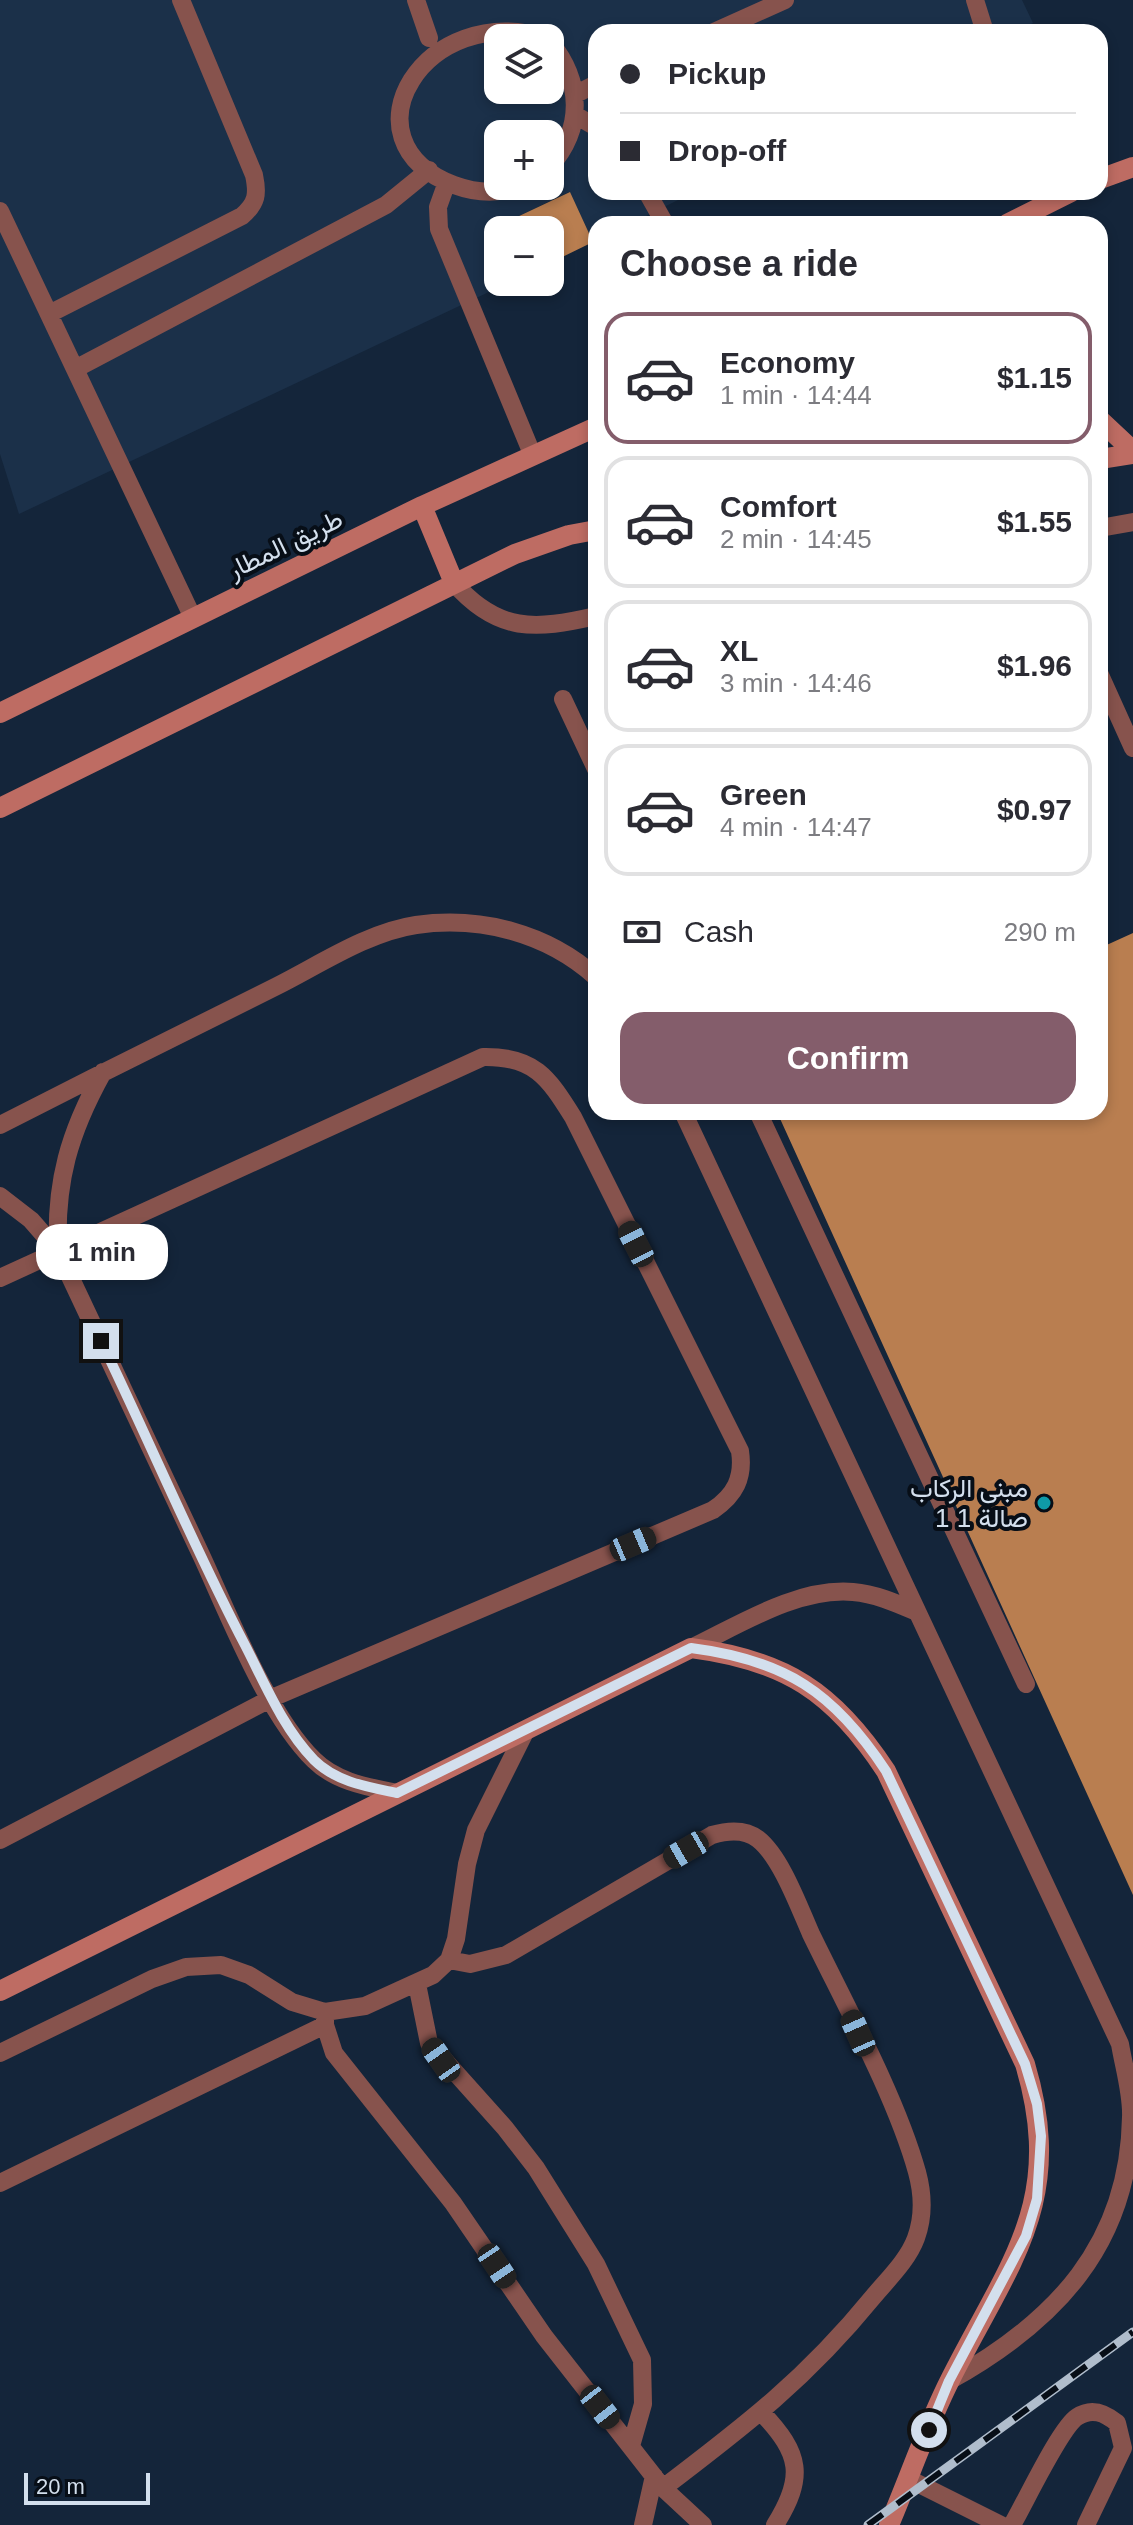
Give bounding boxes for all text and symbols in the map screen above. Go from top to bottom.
map controls [484,24,564,296]
button: layers [484,24,564,104]
text: Pickup [668,57,766,90]
button: + [484,120,564,200]
text: Drop-off [668,134,786,167]
button: − [484,216,564,296]
text: Choose a ride [620,243,858,284]
icon: car [624,342,696,414]
text: Economy [720,346,855,379]
text: $1.15 [997,361,1072,394]
text: 1 min · 14:44 [720,380,872,410]
icon: car [624,486,696,558]
text: Comfort [720,490,837,523]
street label: طريق المطار [222,503,348,586]
text: $1.55 [997,505,1072,538]
text: 2 min · 14:45 [720,524,872,554]
icon: car [624,630,696,702]
text: XL [720,634,758,667]
text: $1.96 [997,649,1072,682]
text: 3 min · 14:46 [720,668,872,698]
icon: car [624,774,696,846]
text: Green [720,778,807,811]
text: $0.97 [997,793,1072,826]
text: 4 min · 14:47 [720,812,872,842]
icon: cash [620,910,664,954]
text: Cash [684,915,754,948]
text: 290 m [1004,917,1076,947]
button: Confirm [620,1012,1076,1104]
car [614,1217,658,1271]
callout: 1 min [35,1225,167,1281]
text: 1 min [68,1237,136,1267]
route end [83,1323,119,1359]
place label: مبنى الركاب 1 صالة 1 [910,1473,1028,1533]
marker: مبنى الركاب 1 صالة 1 [1035,1494,1053,1512]
car [606,1524,660,1564]
car [659,1828,713,1872]
car [837,2006,879,2060]
car [417,2033,465,2087]
car [474,2239,520,2293]
car [576,2381,624,2433]
route start [911,2412,947,2448]
scale bar [24,2469,150,2505]
text: 20 m [36,2474,85,2499]

